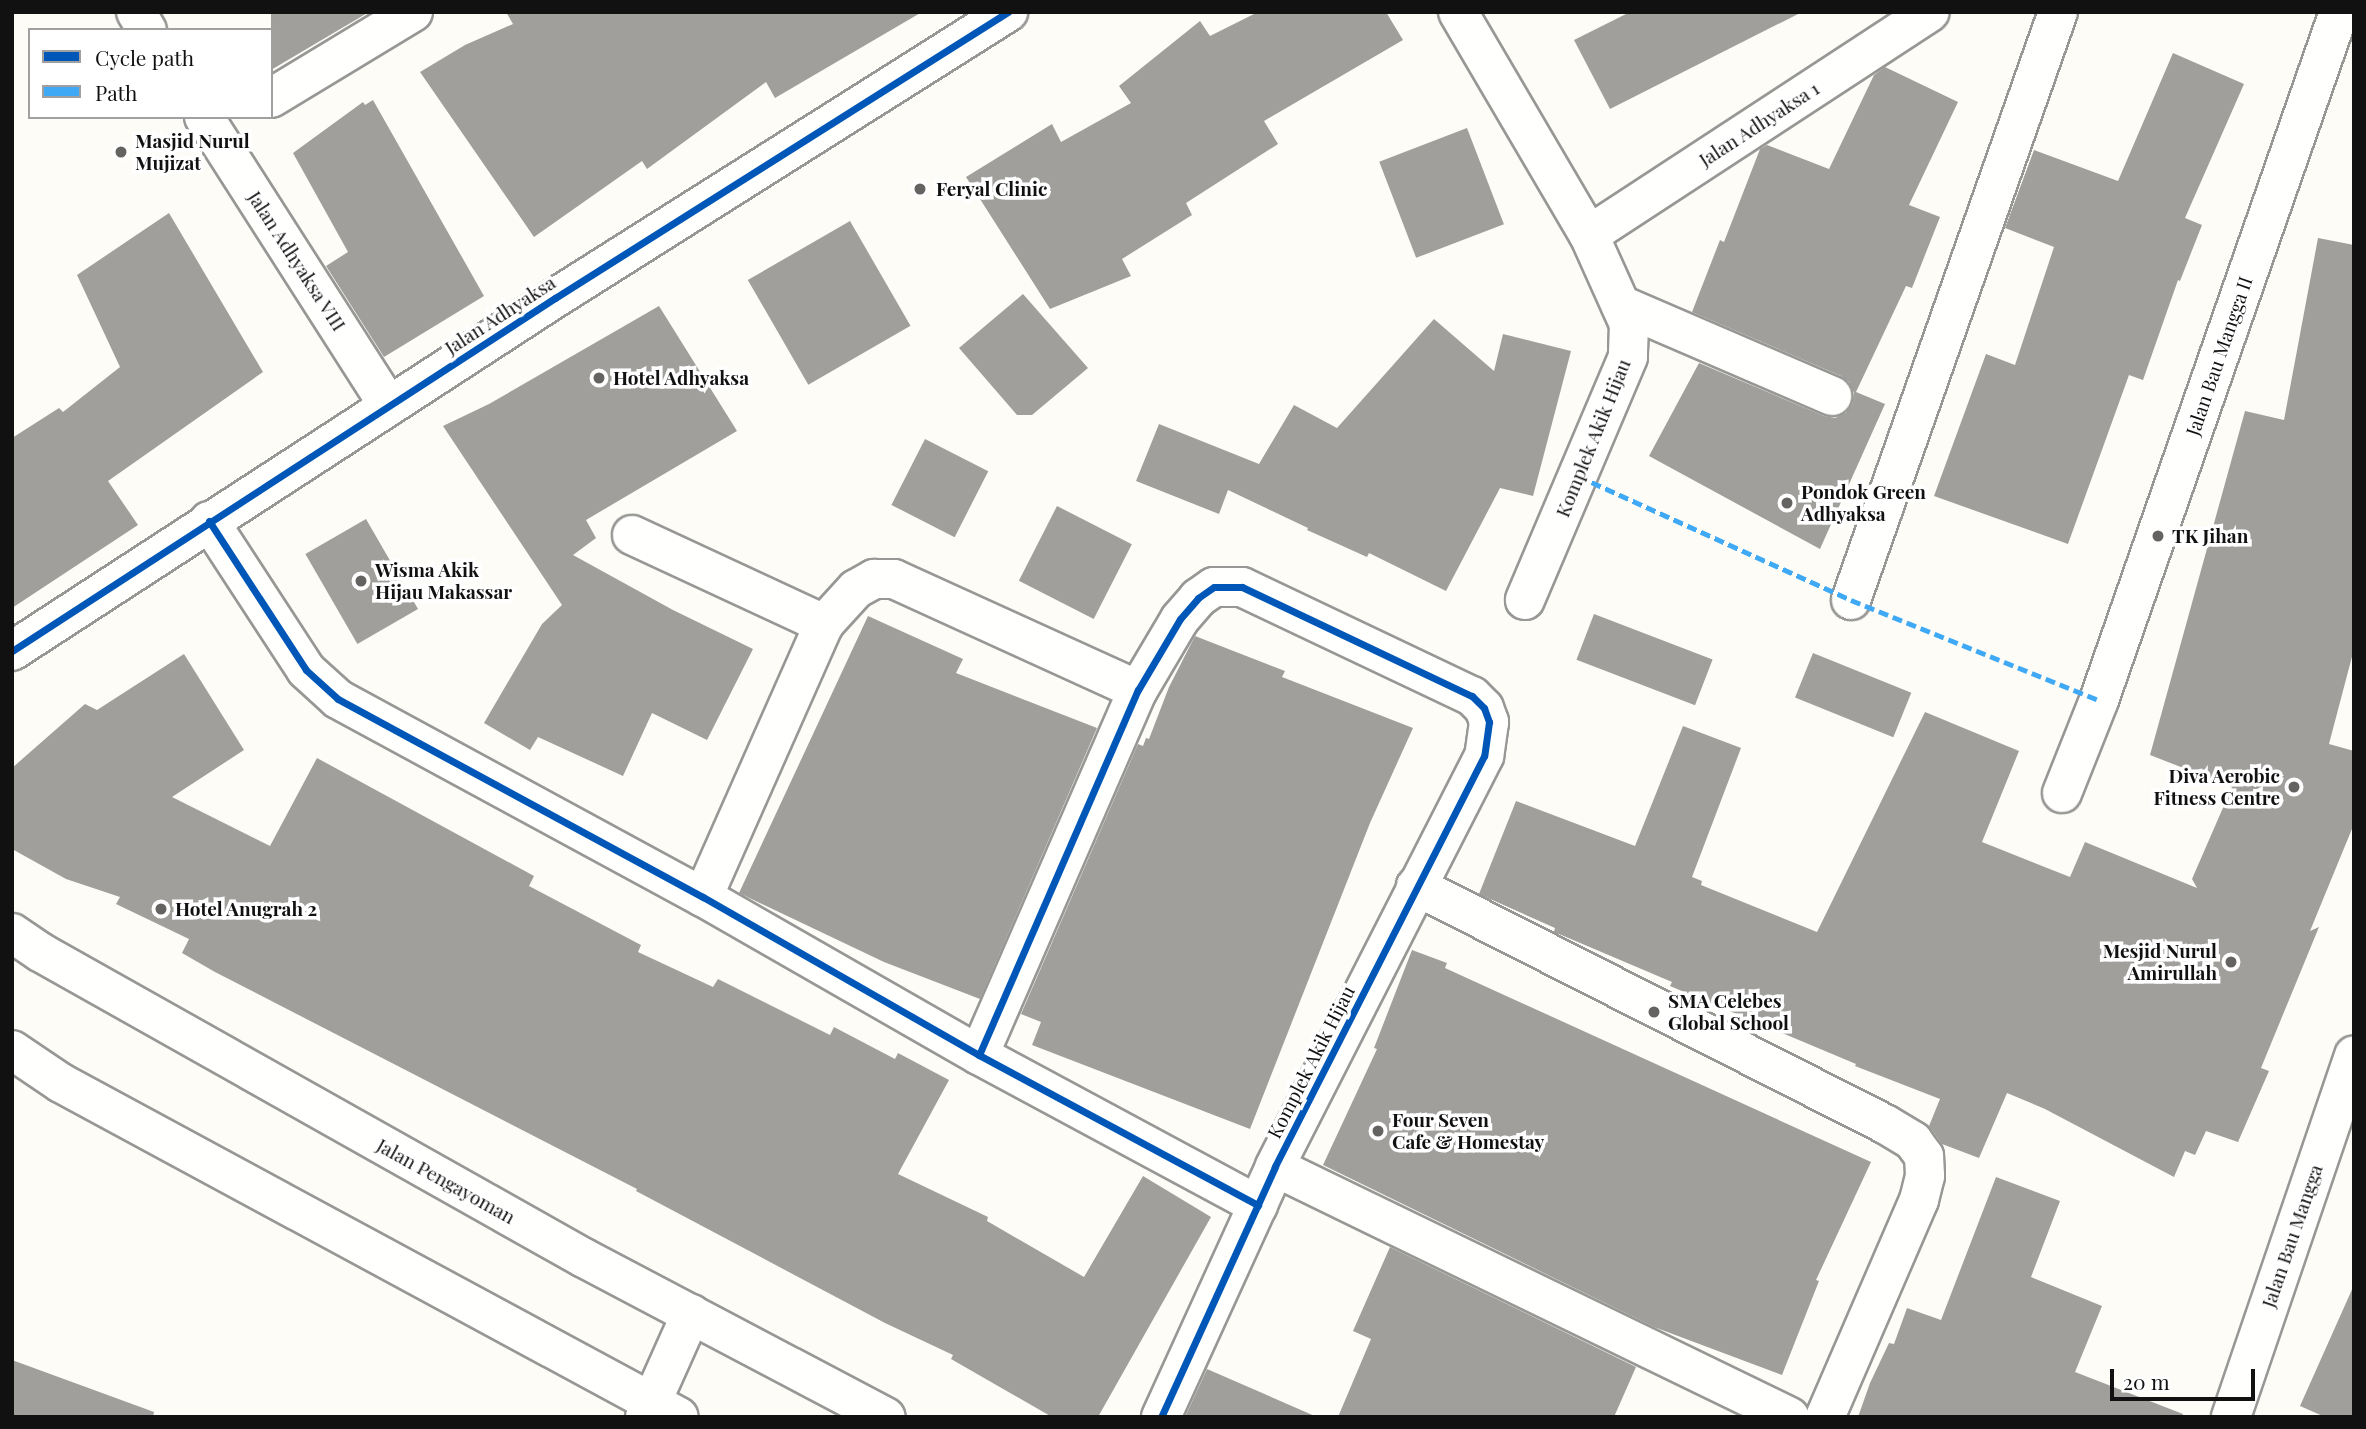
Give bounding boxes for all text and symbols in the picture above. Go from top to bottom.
legend [28,28,273,119]
text: Cycle path [95,43,194,71]
street label: Jalan Adhyaksa 1 [1694,77,1824,171]
text: Path [95,78,137,106]
place label: Masjid Nurul Mujizat [135,130,250,174]
marker: Masjid Nurul Mujizat [113,144,129,160]
place label: Feryal Clinic [936,178,1047,200]
marker: Feryal Clinic [910,179,930,199]
street label: Jalan Adhyaksa VIII [243,186,351,336]
street label: Jalan Adhyaksa [440,271,560,359]
street label: Jalan Bau Mangga II [2181,273,2257,439]
street label: Komplek Akik Hijau [1551,355,1635,521]
place label: Hotel Adhyaksa [613,367,750,389]
marker: Hotel Adhyaksa [591,370,607,386]
place label: Pondok Green Adhyaksa [1801,481,1926,525]
marker: Pondok Green Adhyaksa [1779,495,1795,511]
place label: TK Jihan [2172,525,2249,547]
marker: TK Jihan [2150,528,2166,544]
place label: Wisma Akik Hijau Makassar [375,559,512,603]
marker: Wisma Akik Hijau Makassar [353,573,369,589]
place label: Diva Aerobic Fitness Centre [2153,765,2280,809]
marker: Diva Aerobic Fitness Centre [2286,779,2302,795]
place label: Hotel Anugrah 2 [175,898,318,920]
marker: Hotel Anugrah 2 [153,901,169,917]
place label: Mesjid Nurul Amirullah [2103,940,2217,984]
marker: Mesjid Nurul Amirullah [2223,954,2239,970]
street label: Komplek Akik Hijau [1262,981,1360,1143]
place label: SMA Celebes Global School [1668,990,1789,1034]
marker: SMA Celebes Global School [1646,1004,1662,1020]
place label: Four Seven Cafe & Homestay [1392,1109,1544,1153]
marker: Four Seven Cafe & Homestay [1370,1123,1386,1139]
street label: Jalan Pengayoman [373,1134,519,1228]
street label: Jalan Bau Mangga [2257,1162,2327,1310]
scale bar [2114,1356,2259,1400]
text: 20 m [2123,1367,2170,1395]

